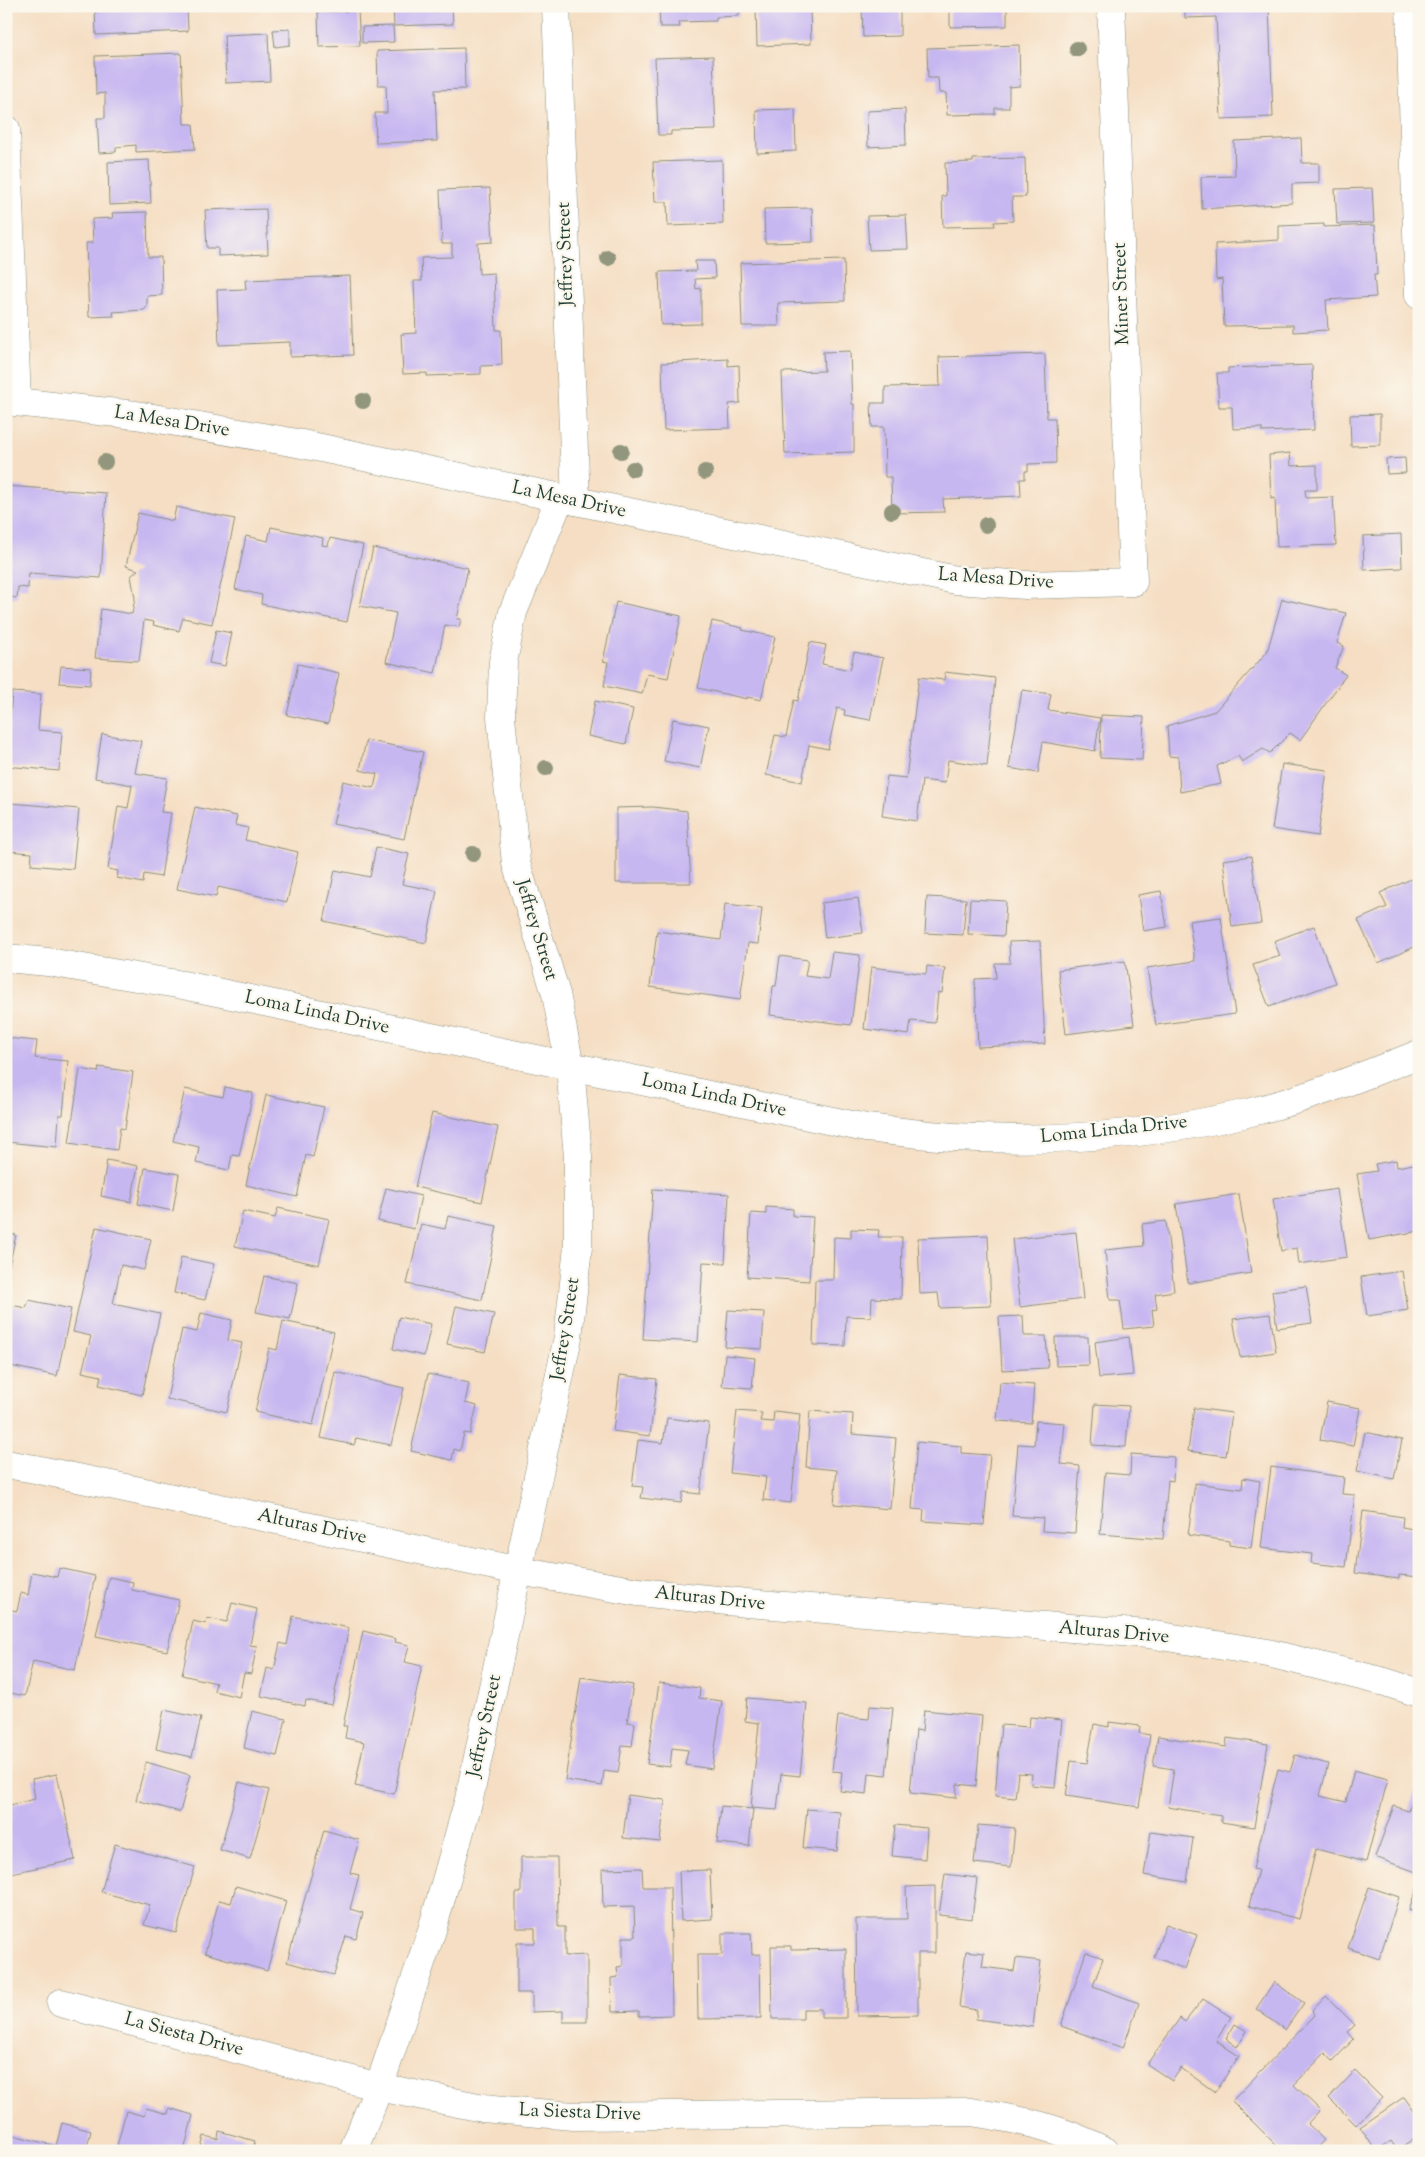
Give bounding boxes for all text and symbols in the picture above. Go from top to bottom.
street label: Jeffrey Street [551,201,581,308]
street label: Miner Street [1107,242,1137,346]
street label: La Mesa Drive [112,400,232,444]
street label: La Mesa Drive [509,475,629,525]
street label: La Mesa Drive [937,561,1055,597]
street label: Jeffrey Street [508,875,564,984]
street label: Loma Linda Drive [242,984,392,1042]
street label: Loma Linda Drive [639,1067,789,1125]
street label: Loma Linda Drive [1039,1109,1189,1151]
street label: Jeffrey Street [544,1275,588,1384]
street label: Alturas Drive [255,1502,369,1552]
street label: Alturas Drive [653,1580,767,1618]
street label: Alturas Drive [1057,1615,1171,1651]
street label: Jeffrey Street [461,1672,509,1781]
street label: La Siesta Drive [121,2006,247,2064]
street label: La Siesta Drive [518,2097,642,2129]

